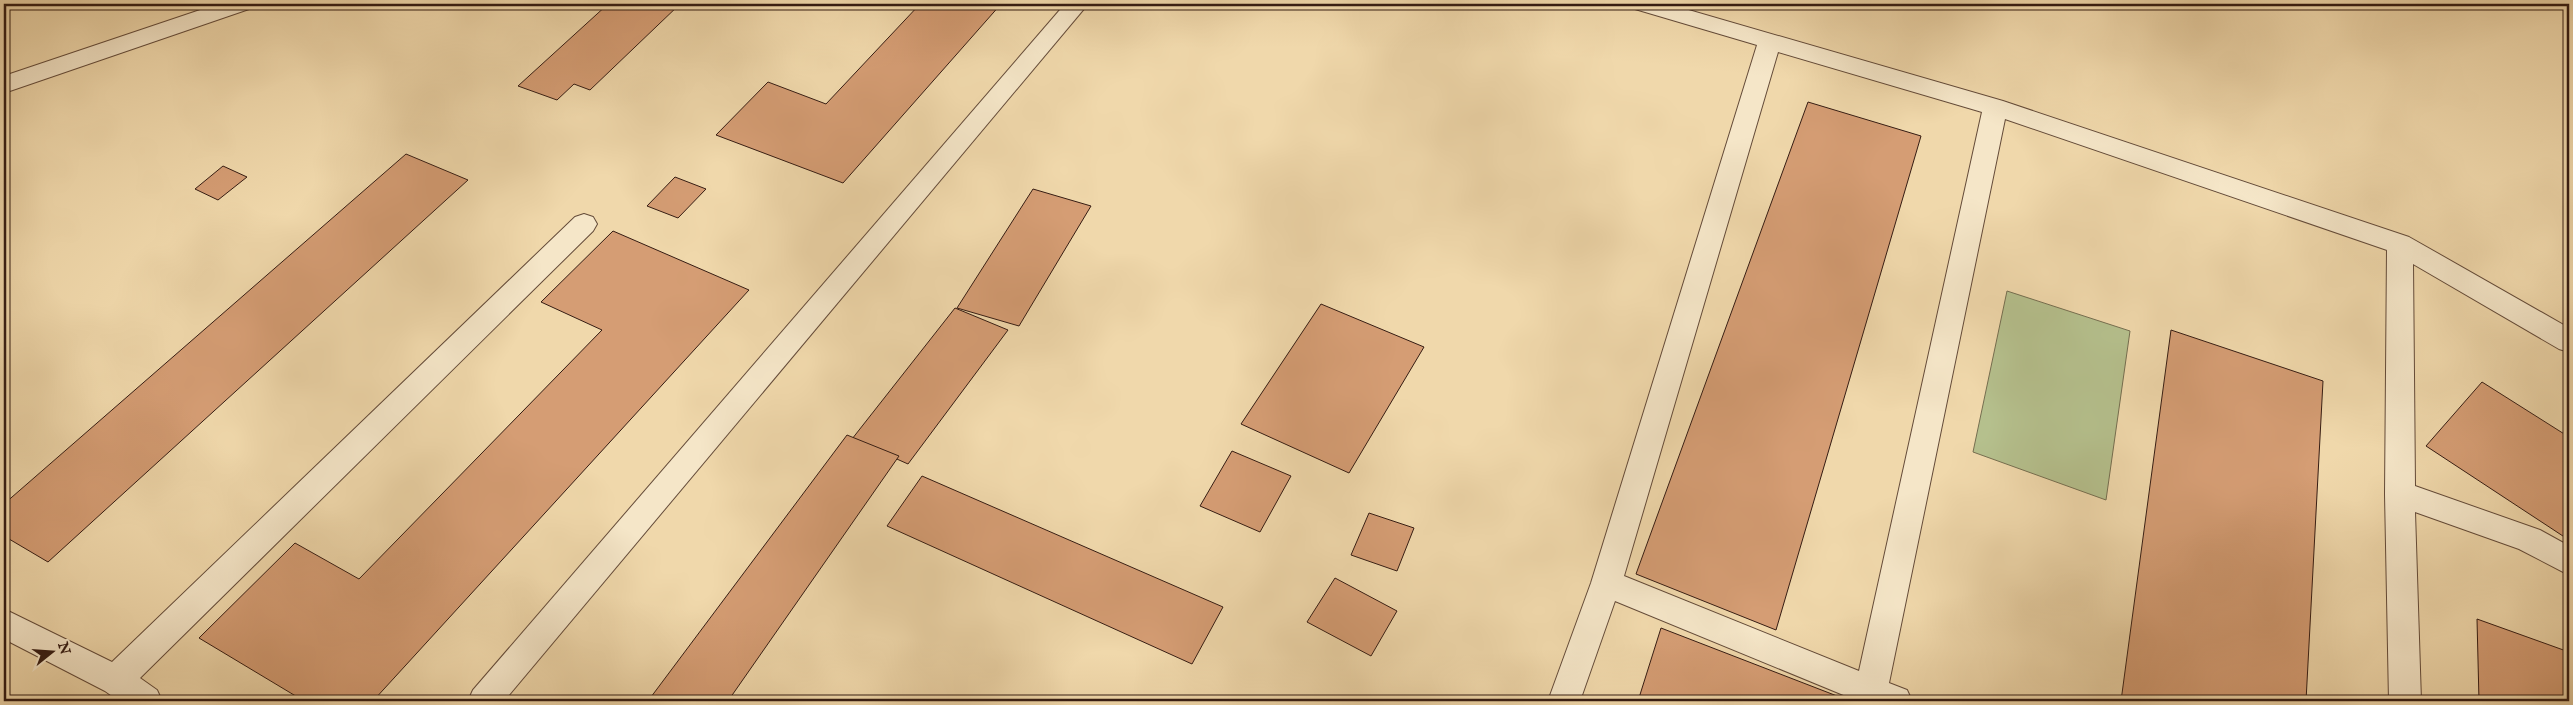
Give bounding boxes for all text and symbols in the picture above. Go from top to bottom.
north arrow [28,628,78,678]
text: N [53,639,74,657]

